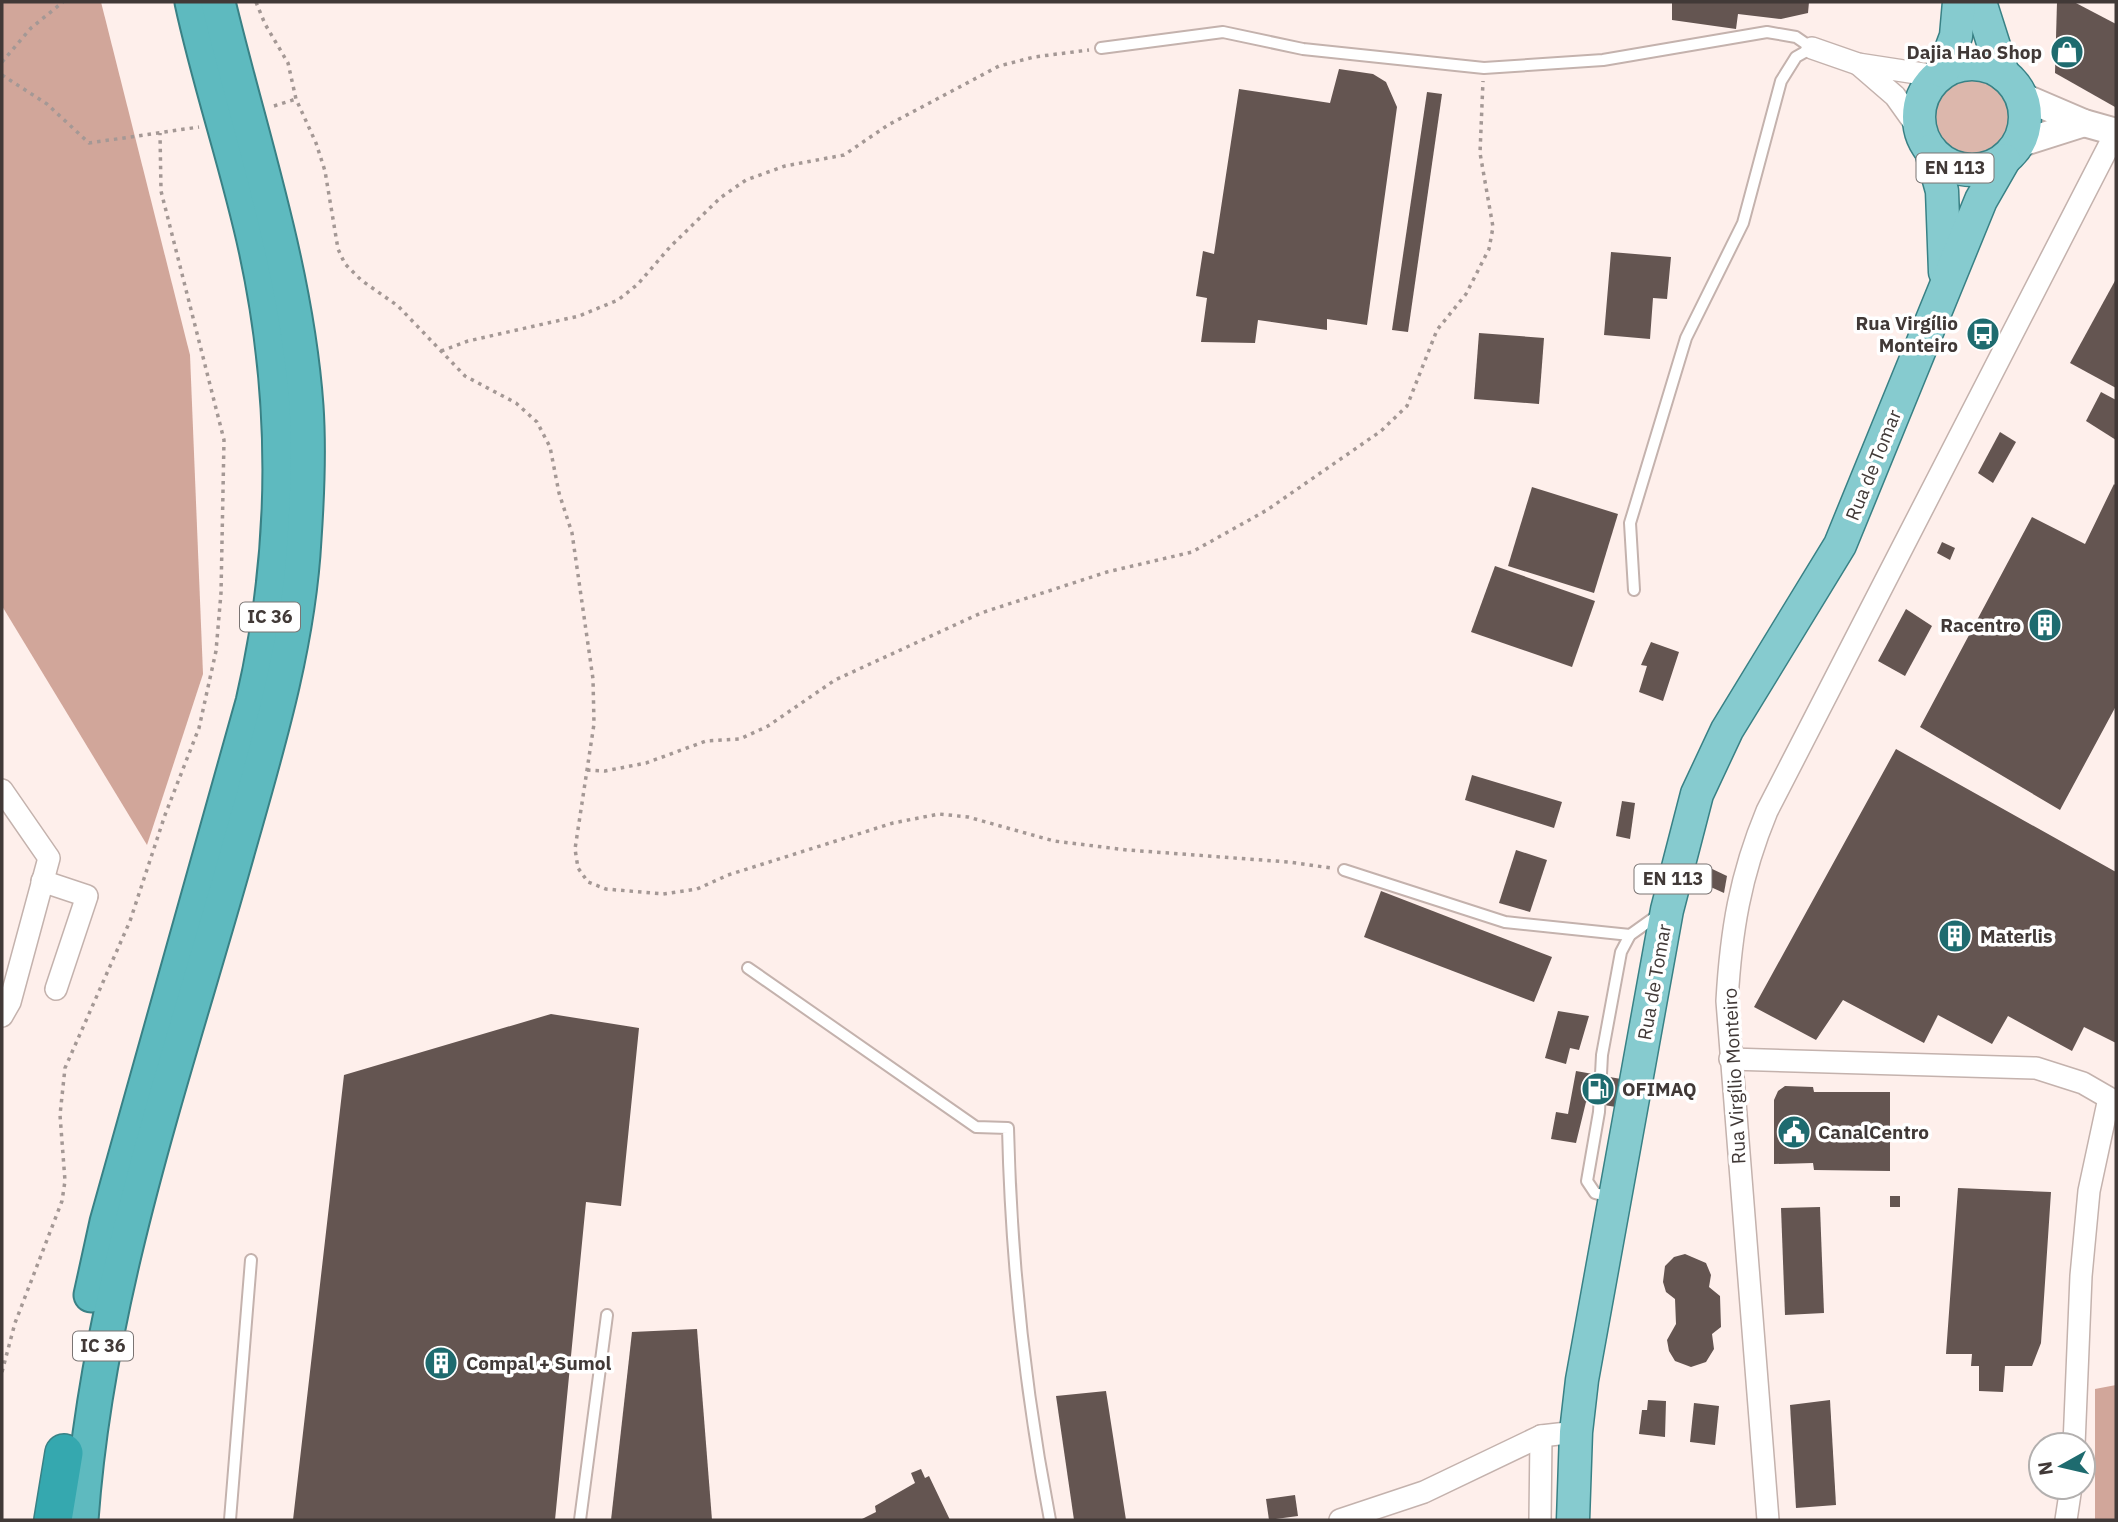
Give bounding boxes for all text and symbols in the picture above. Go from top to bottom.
shop icon: Dajia Hao Shop [2048,33,2086,71]
place label: Dajia Hao Shop [1907,40,2042,64]
road number: EN 113 [1916,154,1994,182]
place label: Rua Virgílio Monteiro [1856,311,1958,357]
bus stop icon: Rua Virgílio Monteiro [1964,315,2002,353]
street label: Rua de Tomar [1840,406,1906,524]
road number: IC 36 [240,602,300,632]
building icon: Racentro [2026,606,2064,644]
place label: Racentro [1940,613,2021,637]
road number: EN 113 [1634,864,1712,894]
building icon: Materlis [1936,917,1974,955]
street label: Rua de Tomar [1632,922,1676,1042]
place label: Materlis [1980,924,2053,948]
street label: Rua Virgílio Monteiro [1717,987,1751,1165]
fuel station icon: OFIMAQ [1579,1070,1617,1108]
place label: OFIMAQ [1622,1077,1696,1101]
public building icon: CanalCentro [1775,1113,1813,1151]
place label: CanalCentro [1818,1120,1929,1144]
road number: IC 36 [73,1331,133,1360]
building icon: Compal + Sumol [422,1344,460,1382]
place label: Compal + Sumol [466,1351,611,1375]
north arrow [2027,1431,2097,1501]
text: N [2032,1460,2058,1477]

